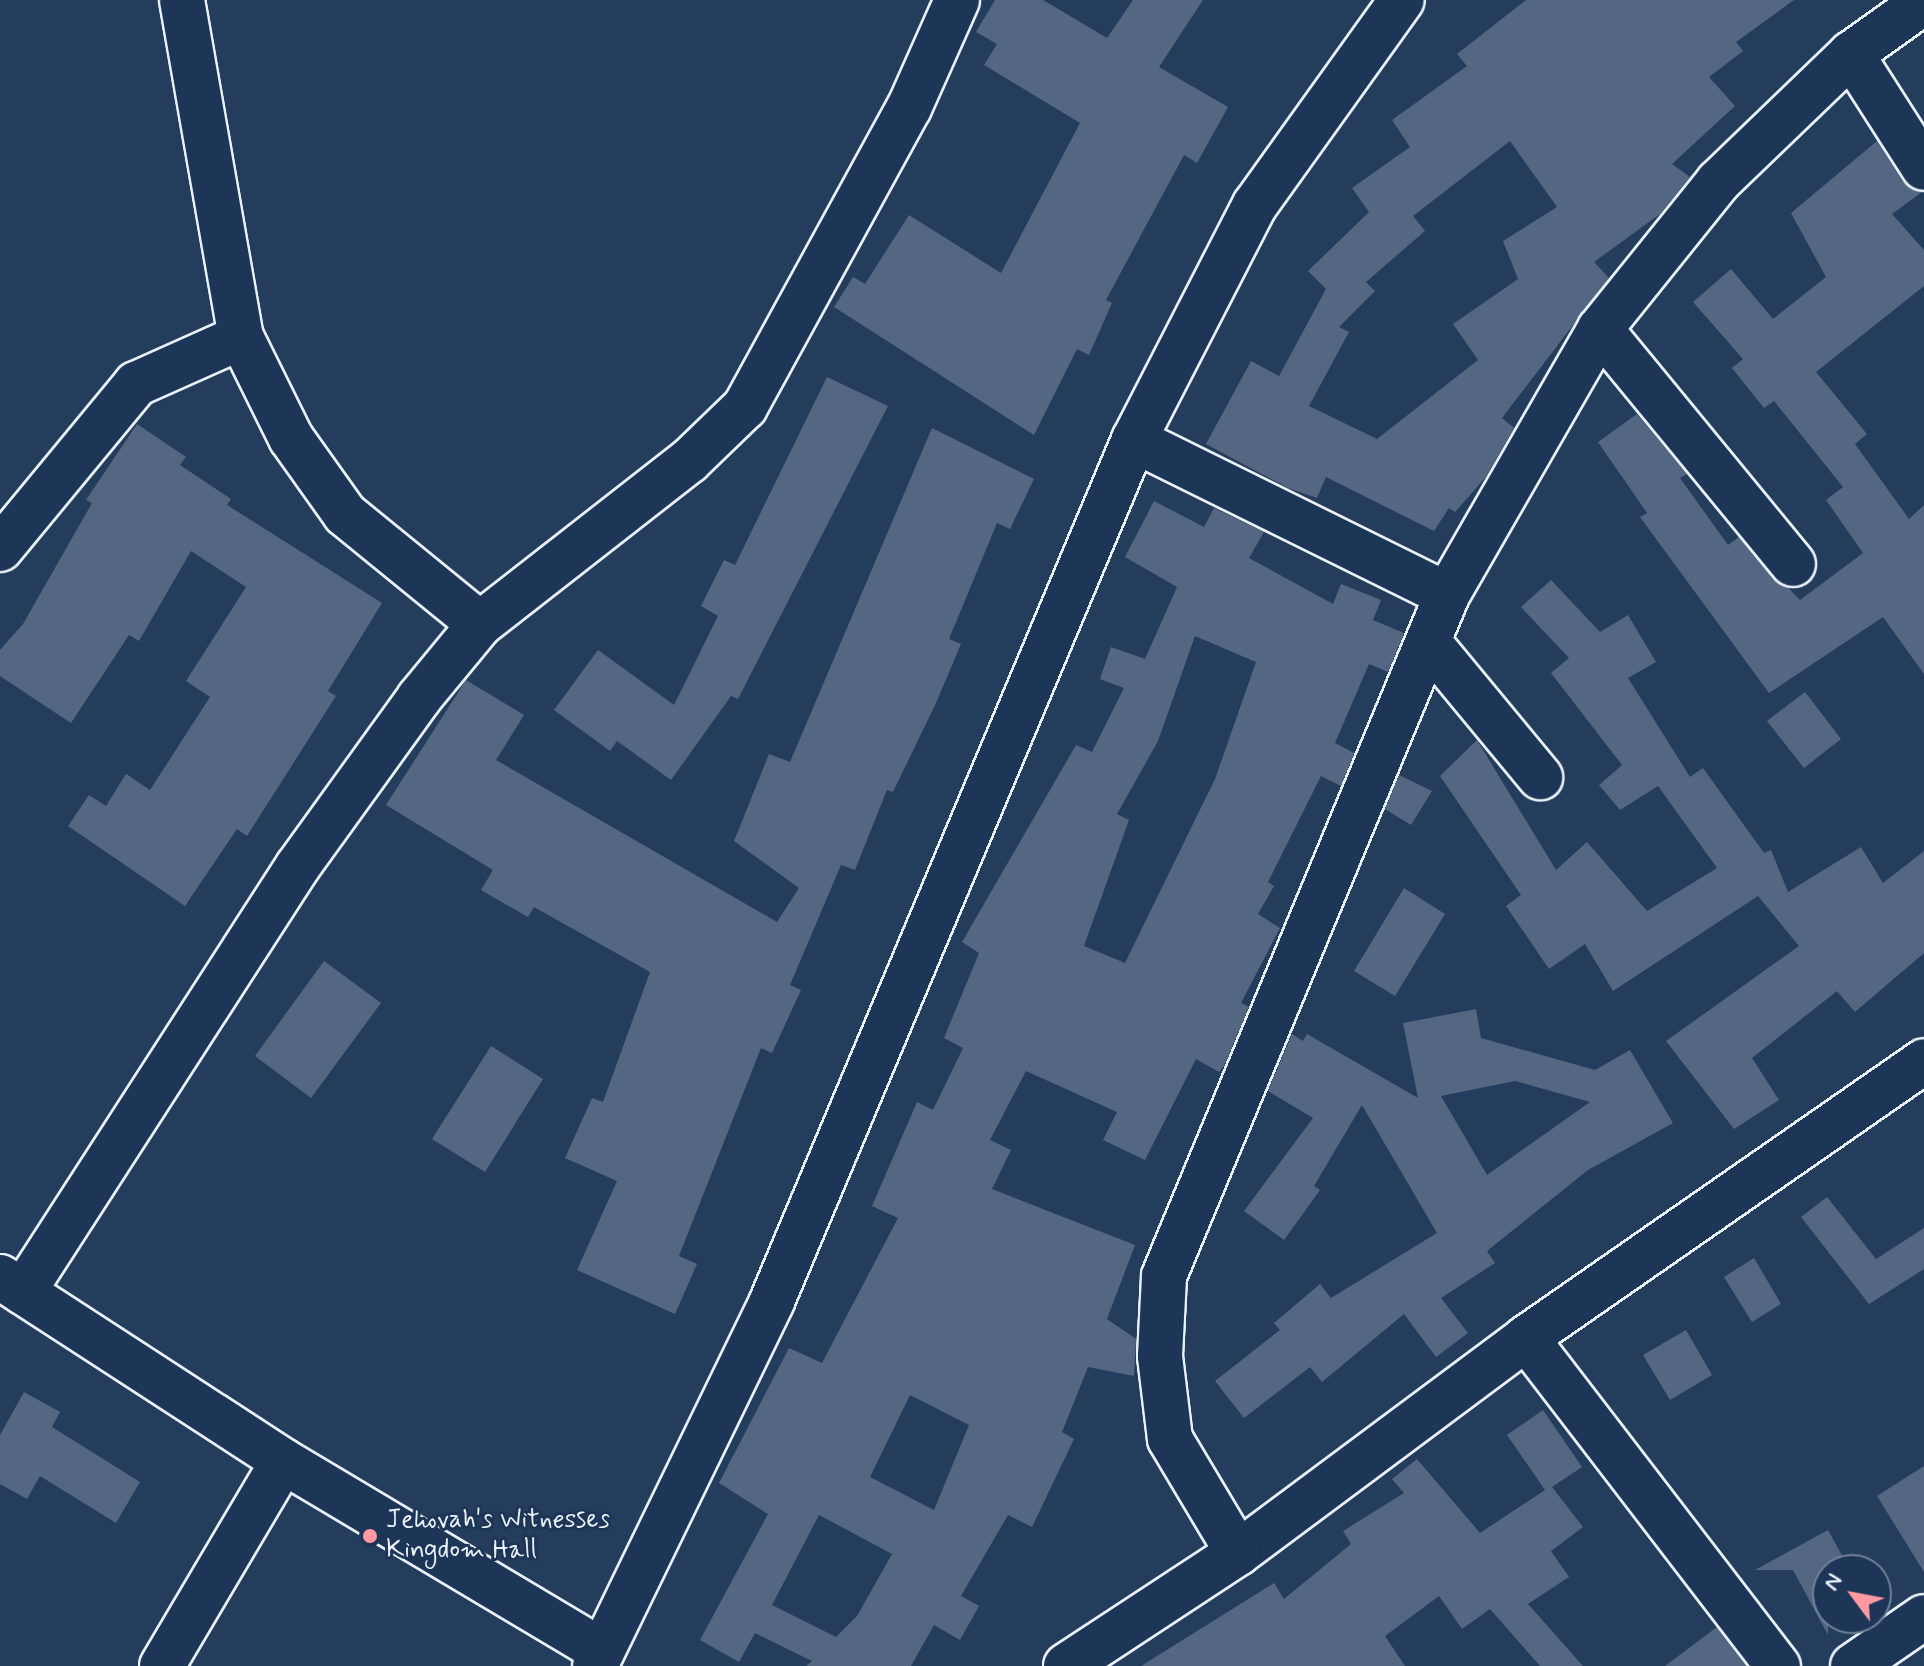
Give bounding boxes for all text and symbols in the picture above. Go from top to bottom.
place label: Jehovah's Witnesses Kingdom Hall [386,1505,617,1566]
marker: Jehovah's Witnesses Kingdom Hall [361,1527,379,1545]
north arrow [1812,1554,1892,1634]
text: N [1818,1569,1849,1596]

